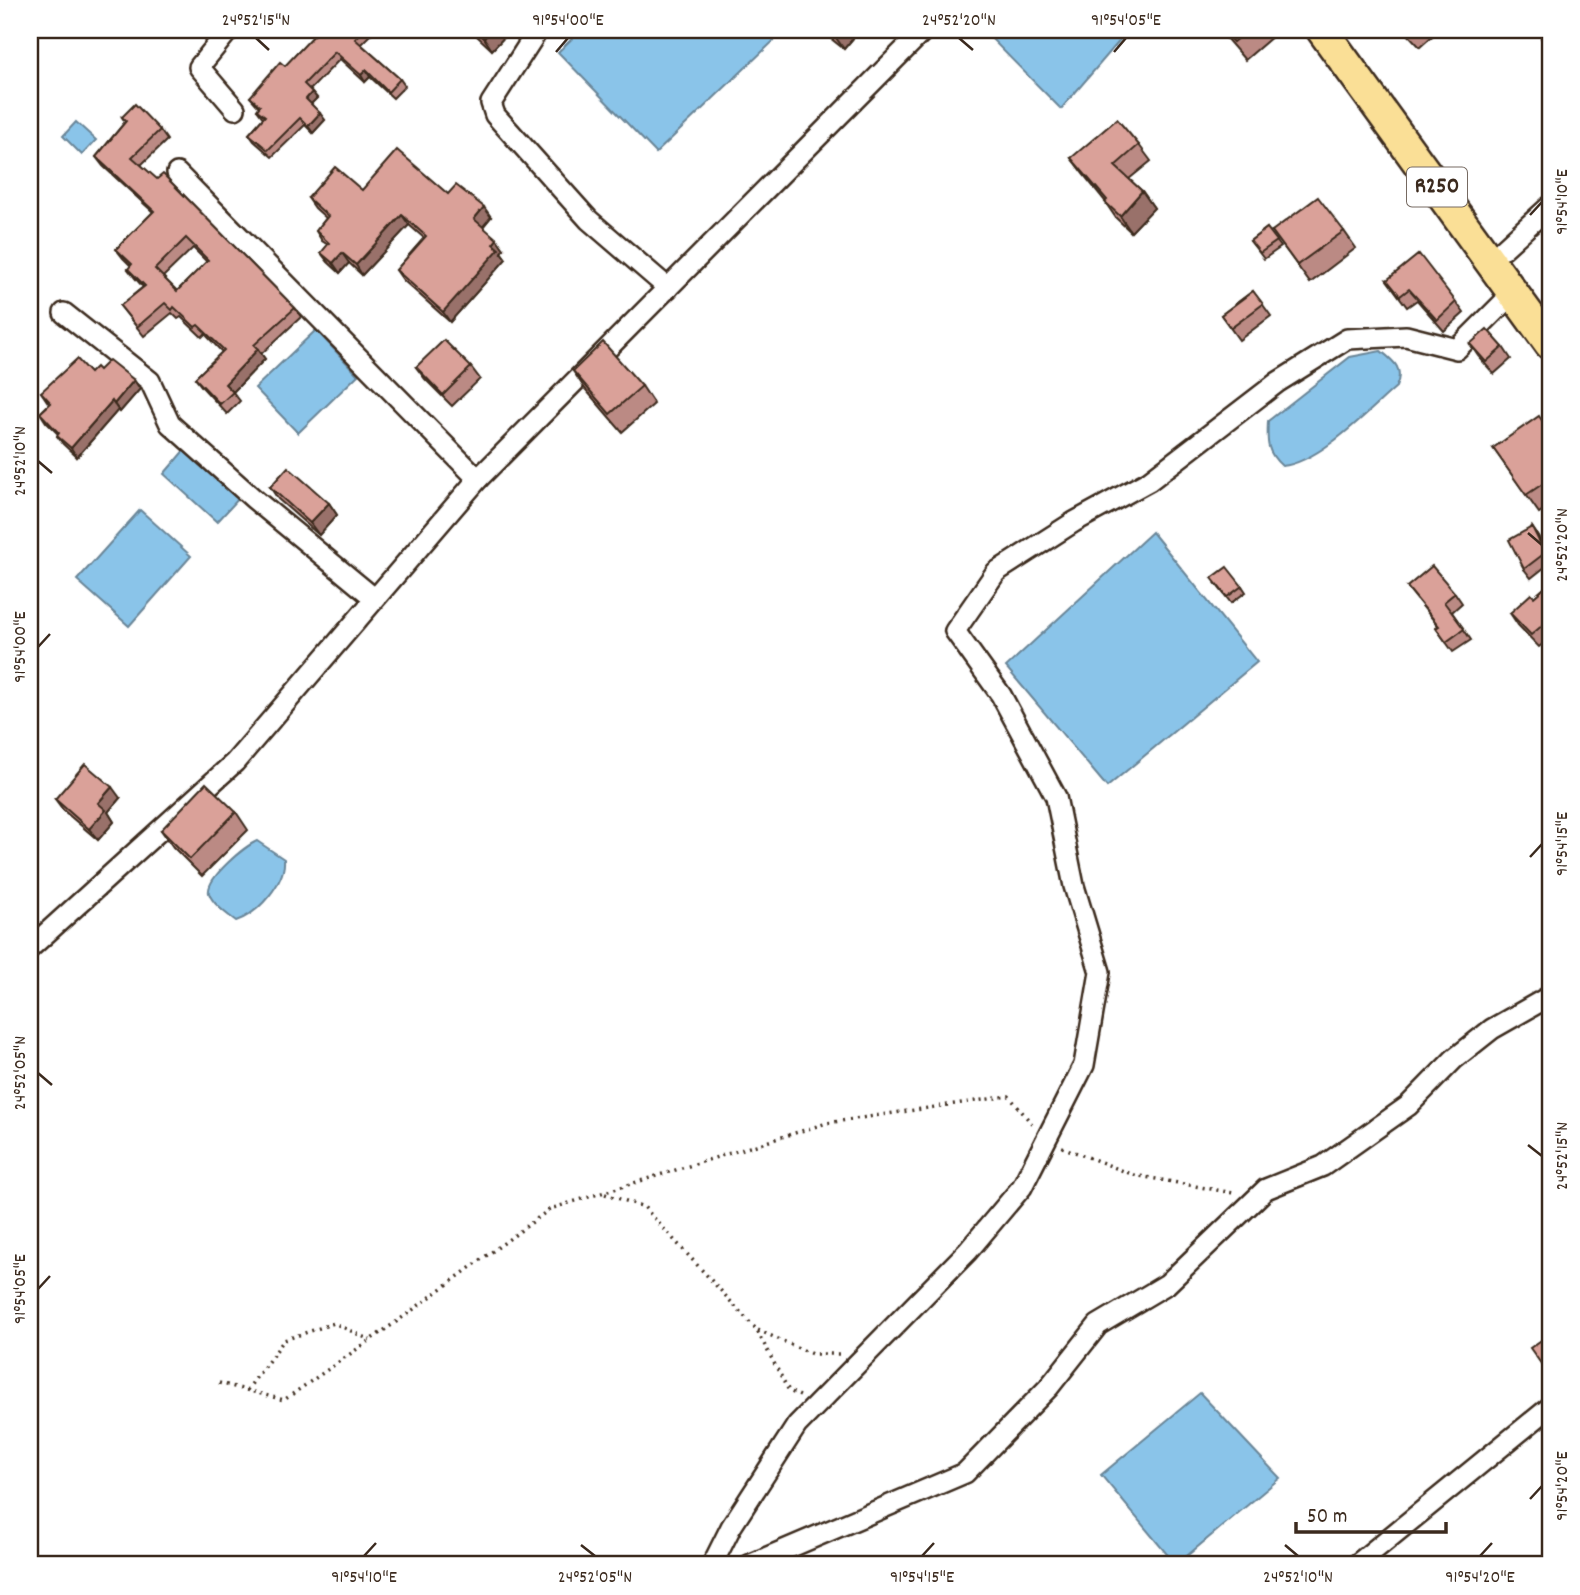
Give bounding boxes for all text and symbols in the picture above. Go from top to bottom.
text: 24°52'15"N [222,9,290,34]
text: 91°54'00"E [532,9,604,34]
text: 24°52'20"N [922,9,996,34]
text: 91°54'05"E [1091,9,1161,34]
road number: R250 [1407,168,1467,206]
text: 91°54'10"E [1551,169,1576,235]
text: 24°52'10"N [9,426,34,496]
text: 24°52'20"N [1551,508,1576,582]
text: 91°54'00"E [9,611,34,683]
text: 91°54'15"E [1551,812,1576,876]
text: 24°52'05"N [9,1036,34,1110]
text: 24°52'15"N [1551,1122,1576,1190]
text: 91°54'05"E [9,1254,34,1324]
text: 91°54'20"E [1551,1451,1576,1521]
scale bar [1296,1490,1447,1534]
text: 50 m [1307,1503,1347,1533]
text: 91°54'10"E [331,1566,397,1591]
text: 24°52'05"N [558,1566,632,1591]
text: 91°54'15"E [890,1566,954,1591]
text: 24°52'10"N [1263,1566,1333,1591]
text: 91°54'20"E [1445,1566,1515,1591]

